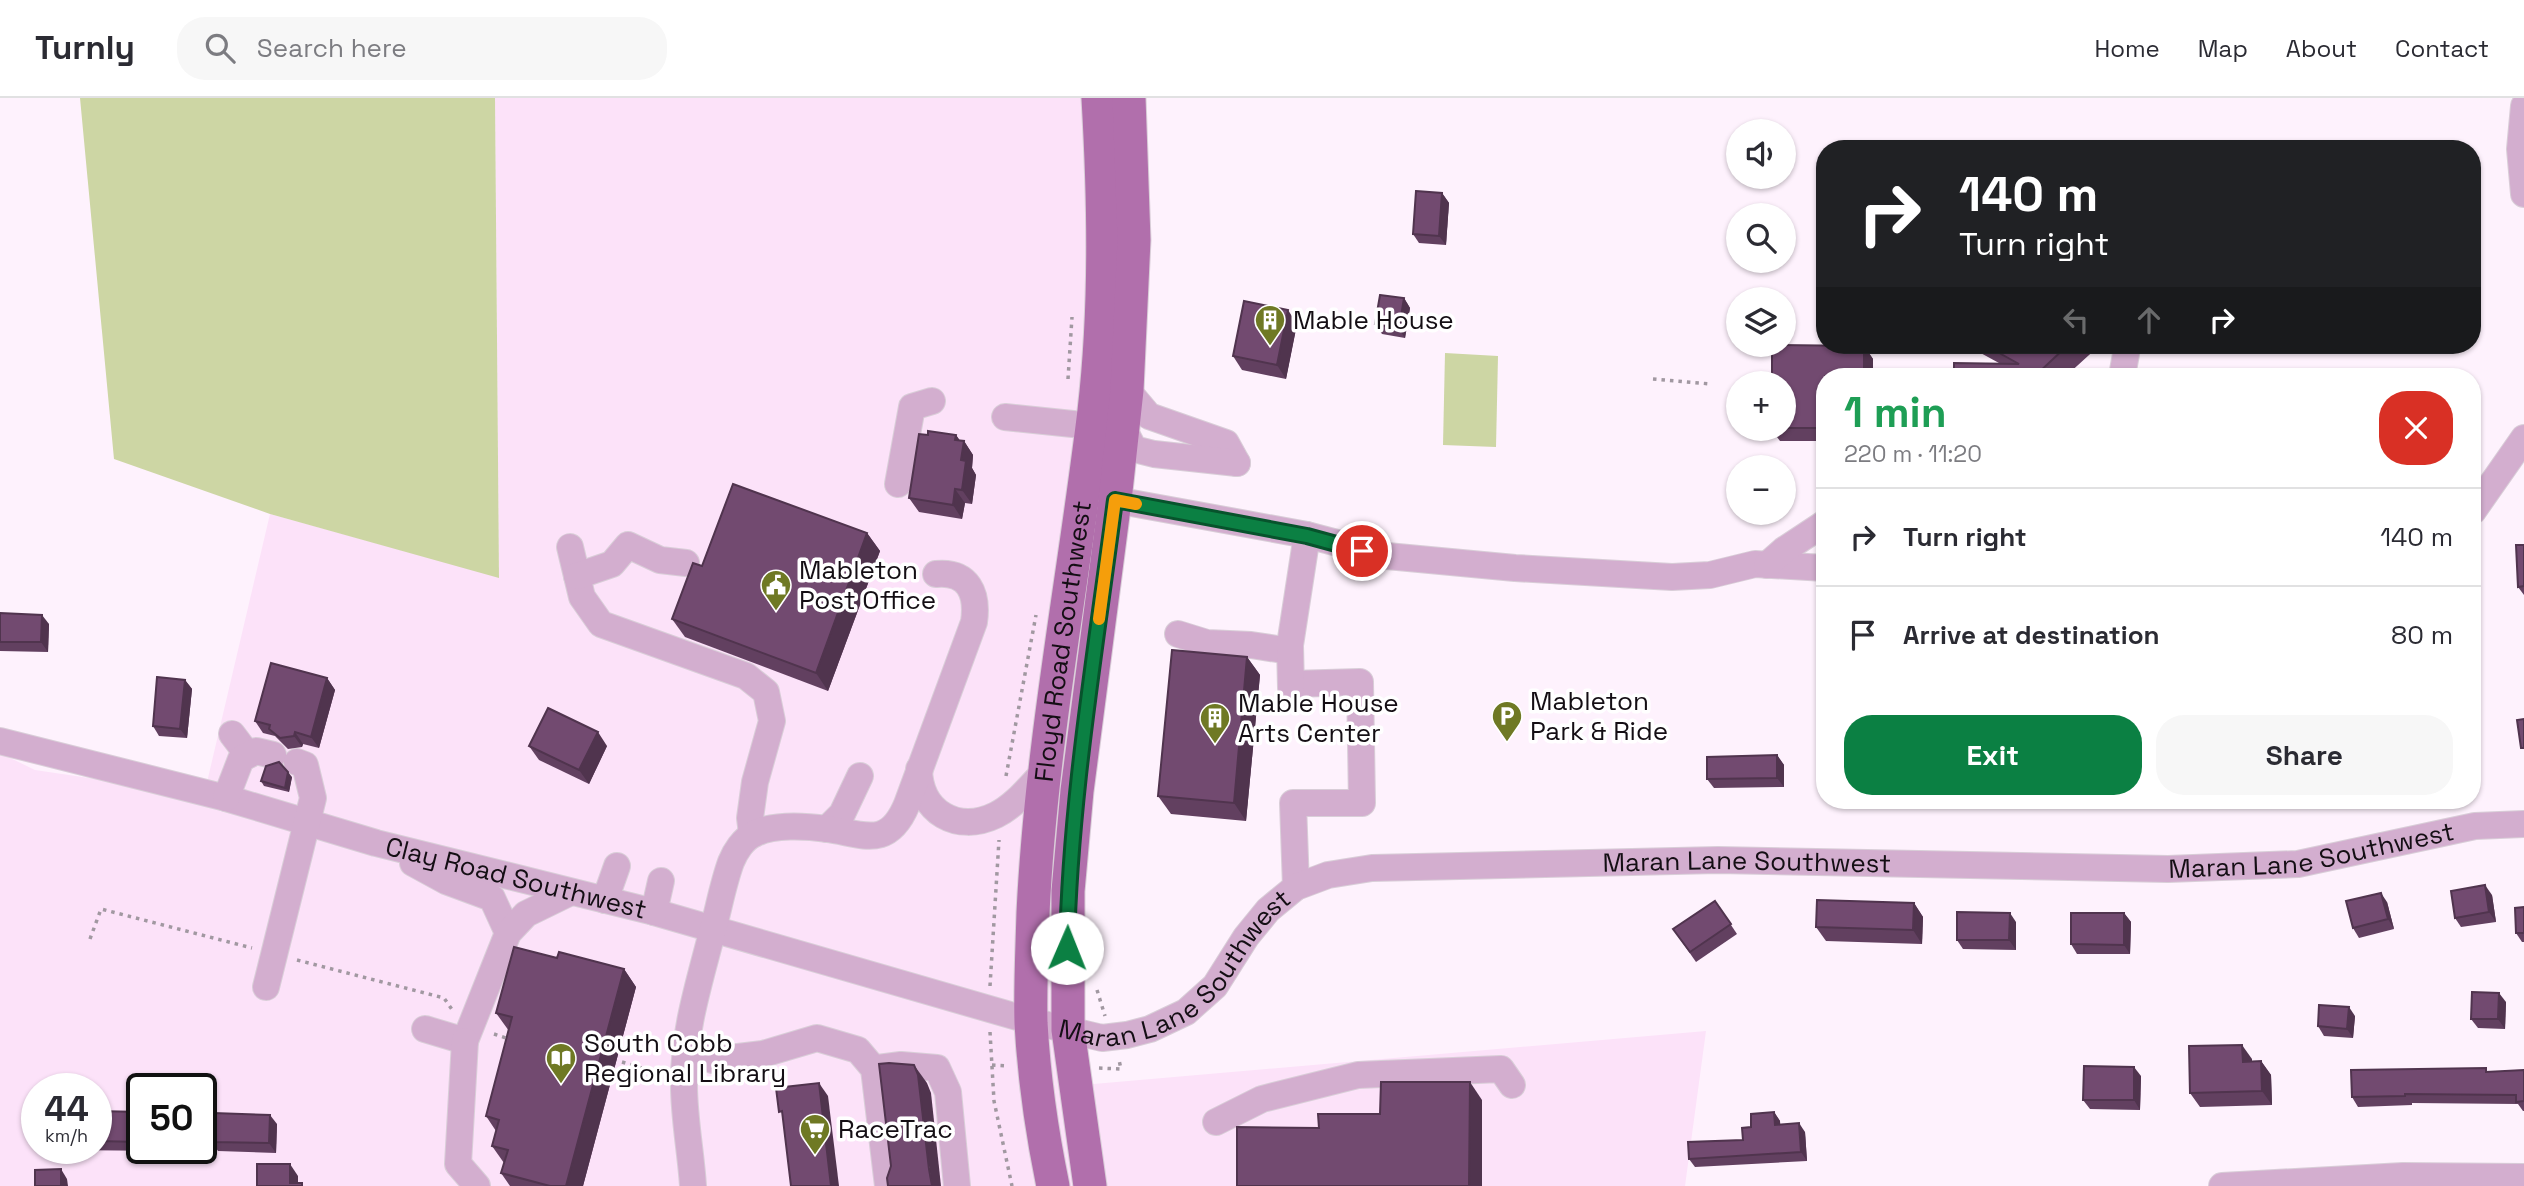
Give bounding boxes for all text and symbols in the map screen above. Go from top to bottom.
search box [177,17,667,80]
text: Turnly [35,27,135,69]
icon: search [201,29,239,67]
text: Search here [257,31,407,65]
text: Home [2094,33,2160,64]
text: Map [2198,33,2248,64]
text: About [2286,33,2357,64]
text: Contact [2395,33,2489,64]
map controls [1726,119,1796,525]
button: sound [1726,119,1796,189]
text: 140 m [1959,163,2098,225]
icon: right [1844,168,1935,259]
button: search [1726,203,1796,273]
text: Turn right [1959,224,2109,264]
button: layers [1726,287,1796,357]
icon: left [2057,301,2095,339]
icon: ahead [2130,301,2168,339]
icon: right [2203,301,2241,339]
building icon: Mable House [1253,303,1287,347]
place label: Mable House [1293,303,1454,337]
button: + [1726,371,1796,441]
text: 1 min [1844,386,1947,439]
button: close [2379,391,2453,465]
text: 220 m · 11:20 [1844,439,1982,469]
button: − [1726,455,1796,525]
street label: Floyd Road Southwest [1027,499,1099,784]
icon: right [1844,518,1882,556]
text: Turn right [1903,520,2027,554]
text: 140 m [2380,520,2453,554]
pin [1332,521,1392,581]
icon: arrive [1343,532,1381,570]
place label: Mableton Post Office [799,553,936,617]
public building icon: Mableton Post Office [759,568,793,612]
icon: arrive [1844,616,1882,654]
text: Arrive at destination [1903,618,2160,652]
text: 80 m [2391,618,2453,652]
place label: Mableton Park & Ride [1530,684,1668,748]
place label: Mable House Arts Center [1238,686,1399,750]
parking icon: Mableton Park & Ride [1490,699,1524,743]
building icon: Mable House Arts Center [1198,701,1232,745]
button: Exit [1844,715,2142,795]
button: Share [2156,715,2453,795]
street label: Maran Lane Southwest [2168,814,2457,886]
street label: Clay Road Southwest [382,829,650,927]
street label: Maran Lane Southwest [1602,843,1892,880]
street label: Maran Lane Southwest [1055,881,1298,1055]
position arrow [1030,911,1104,985]
place label: South Cobb Regional Library [584,1026,786,1090]
library icon: South Cobb Regional Library [544,1041,578,1085]
speed limit sign: 50 [126,1073,217,1164]
text: 44 [44,1087,89,1131]
supermarket icon: RaceTrac [798,1112,832,1156]
place label: RaceTrac [838,1112,953,1146]
text: km/h [45,1124,88,1147]

